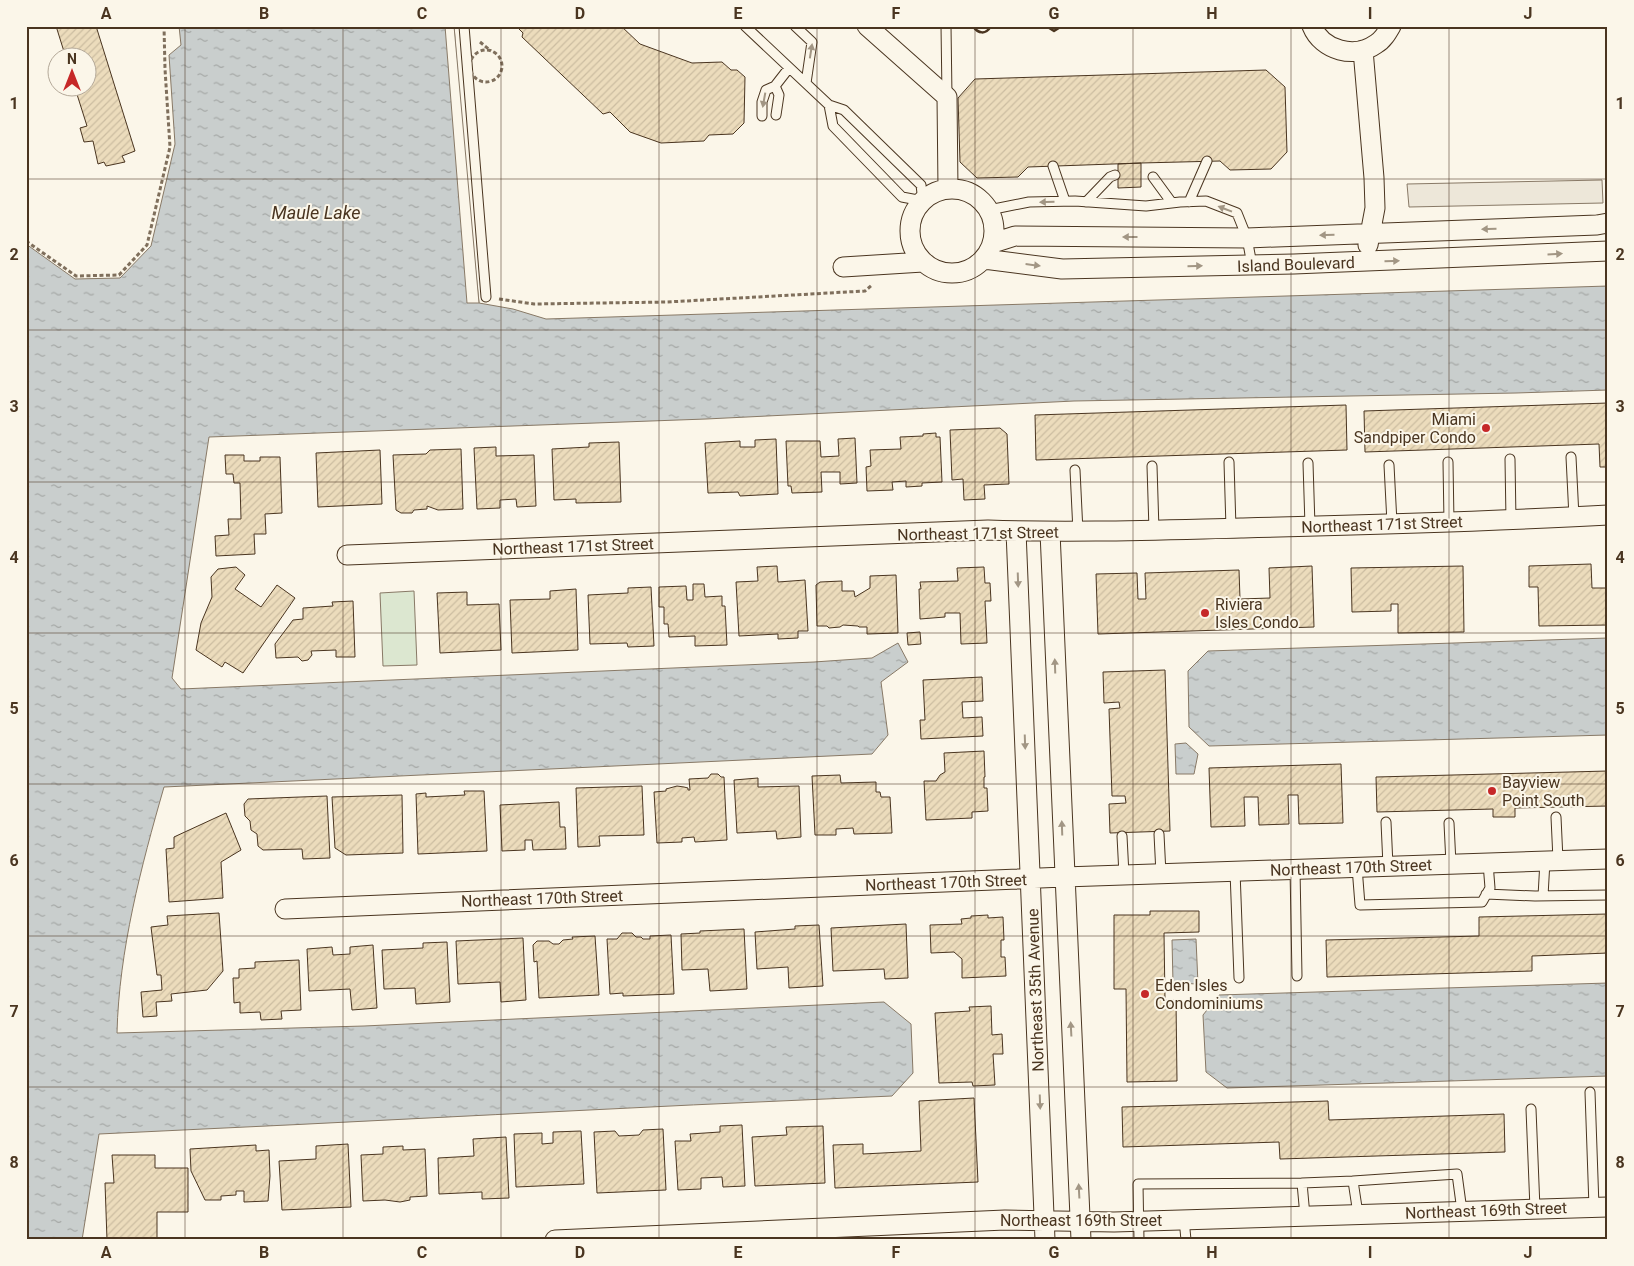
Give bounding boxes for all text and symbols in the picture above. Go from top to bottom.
text: A [101,4,112,23]
text: B [259,4,269,23]
text: C [417,4,427,23]
text: D [575,4,585,23]
text: E [734,4,743,23]
text: F [892,4,901,23]
text: G [1049,4,1060,23]
text: H [1206,4,1218,23]
text: I [1368,4,1372,23]
text: J [1524,4,1532,23]
one-way arrow [807,43,815,59]
north arrow [48,48,98,98]
text: N [67,51,77,67]
one-way arrow [759,93,767,109]
text: 1 [9,94,19,113]
text: 1 [1615,94,1625,113]
one-way arrow [1039,198,1055,206]
water label: Maule Lake [271,202,361,223]
one-way arrow [1218,205,1233,212]
one-way arrow [1481,226,1497,234]
one-way arrow [1319,232,1335,240]
one-way arrow [1121,233,1137,241]
text: 2 [9,245,19,264]
text: 2 [1615,245,1625,264]
one-way arrow [1547,249,1563,257]
street label: Island Boulevard [1237,253,1355,276]
one-way arrow [1385,256,1401,264]
one-way arrow [1025,261,1041,269]
one-way arrow [1187,262,1203,270]
text: 3 [9,397,19,416]
text: 3 [1615,397,1625,416]
place label: Miami Sandpiper Condo [1354,410,1476,447]
marker: Miami Sandpiper Condo [1480,422,1492,434]
street label: Northeast 171st Street [1301,512,1463,537]
street label: Northeast 171st Street [897,523,1059,544]
street label: Northeast 171st Street [492,534,654,559]
text: 4 [9,548,19,567]
text: 4 [1615,548,1625,567]
one-way arrow [1014,572,1022,588]
place label: Riviera Isles Condo [1215,595,1299,632]
marker: Riviera Isles Condo [1199,607,1211,619]
one-way arrow [1051,657,1059,673]
text: 5 [9,699,19,718]
text: 5 [1615,699,1625,718]
one-way arrow [1021,735,1029,751]
place label: Bayview Point South [1502,773,1585,810]
marker: Bayview Point South [1486,785,1498,797]
one-way arrow [1058,820,1066,836]
text: 6 [9,851,19,870]
text: 6 [1615,851,1625,870]
street label: Northeast 170th Street [1270,855,1432,880]
street label: Northeast 170th Street [865,870,1027,895]
street label: Northeast 170th Street [461,886,623,911]
street label: Northeast 35th Avenue [1023,908,1048,1072]
place label: Eden Isles Condominiums [1155,976,1263,1013]
marker: Eden Isles Condominiums [1139,988,1151,1000]
text: 7 [9,1002,19,1021]
text: 7 [1615,1002,1625,1021]
one-way arrow [1067,1020,1075,1036]
one-way arrow [1036,1094,1044,1110]
text: 8 [9,1153,19,1172]
text: 8 [1615,1153,1625,1172]
one-way arrow [1075,1183,1083,1199]
street label: Northeast 169th Street [1405,1198,1567,1223]
street label: Northeast 169th Street [1000,1211,1162,1230]
text: A [101,1243,112,1262]
text: B [259,1243,269,1262]
text: C [417,1243,427,1262]
text: D [575,1243,585,1262]
text: E [734,1243,743,1262]
text: F [892,1243,901,1262]
text: G [1049,1243,1060,1262]
text: H [1206,1243,1218,1262]
text: I [1368,1243,1372,1262]
text: J [1524,1243,1532,1262]

